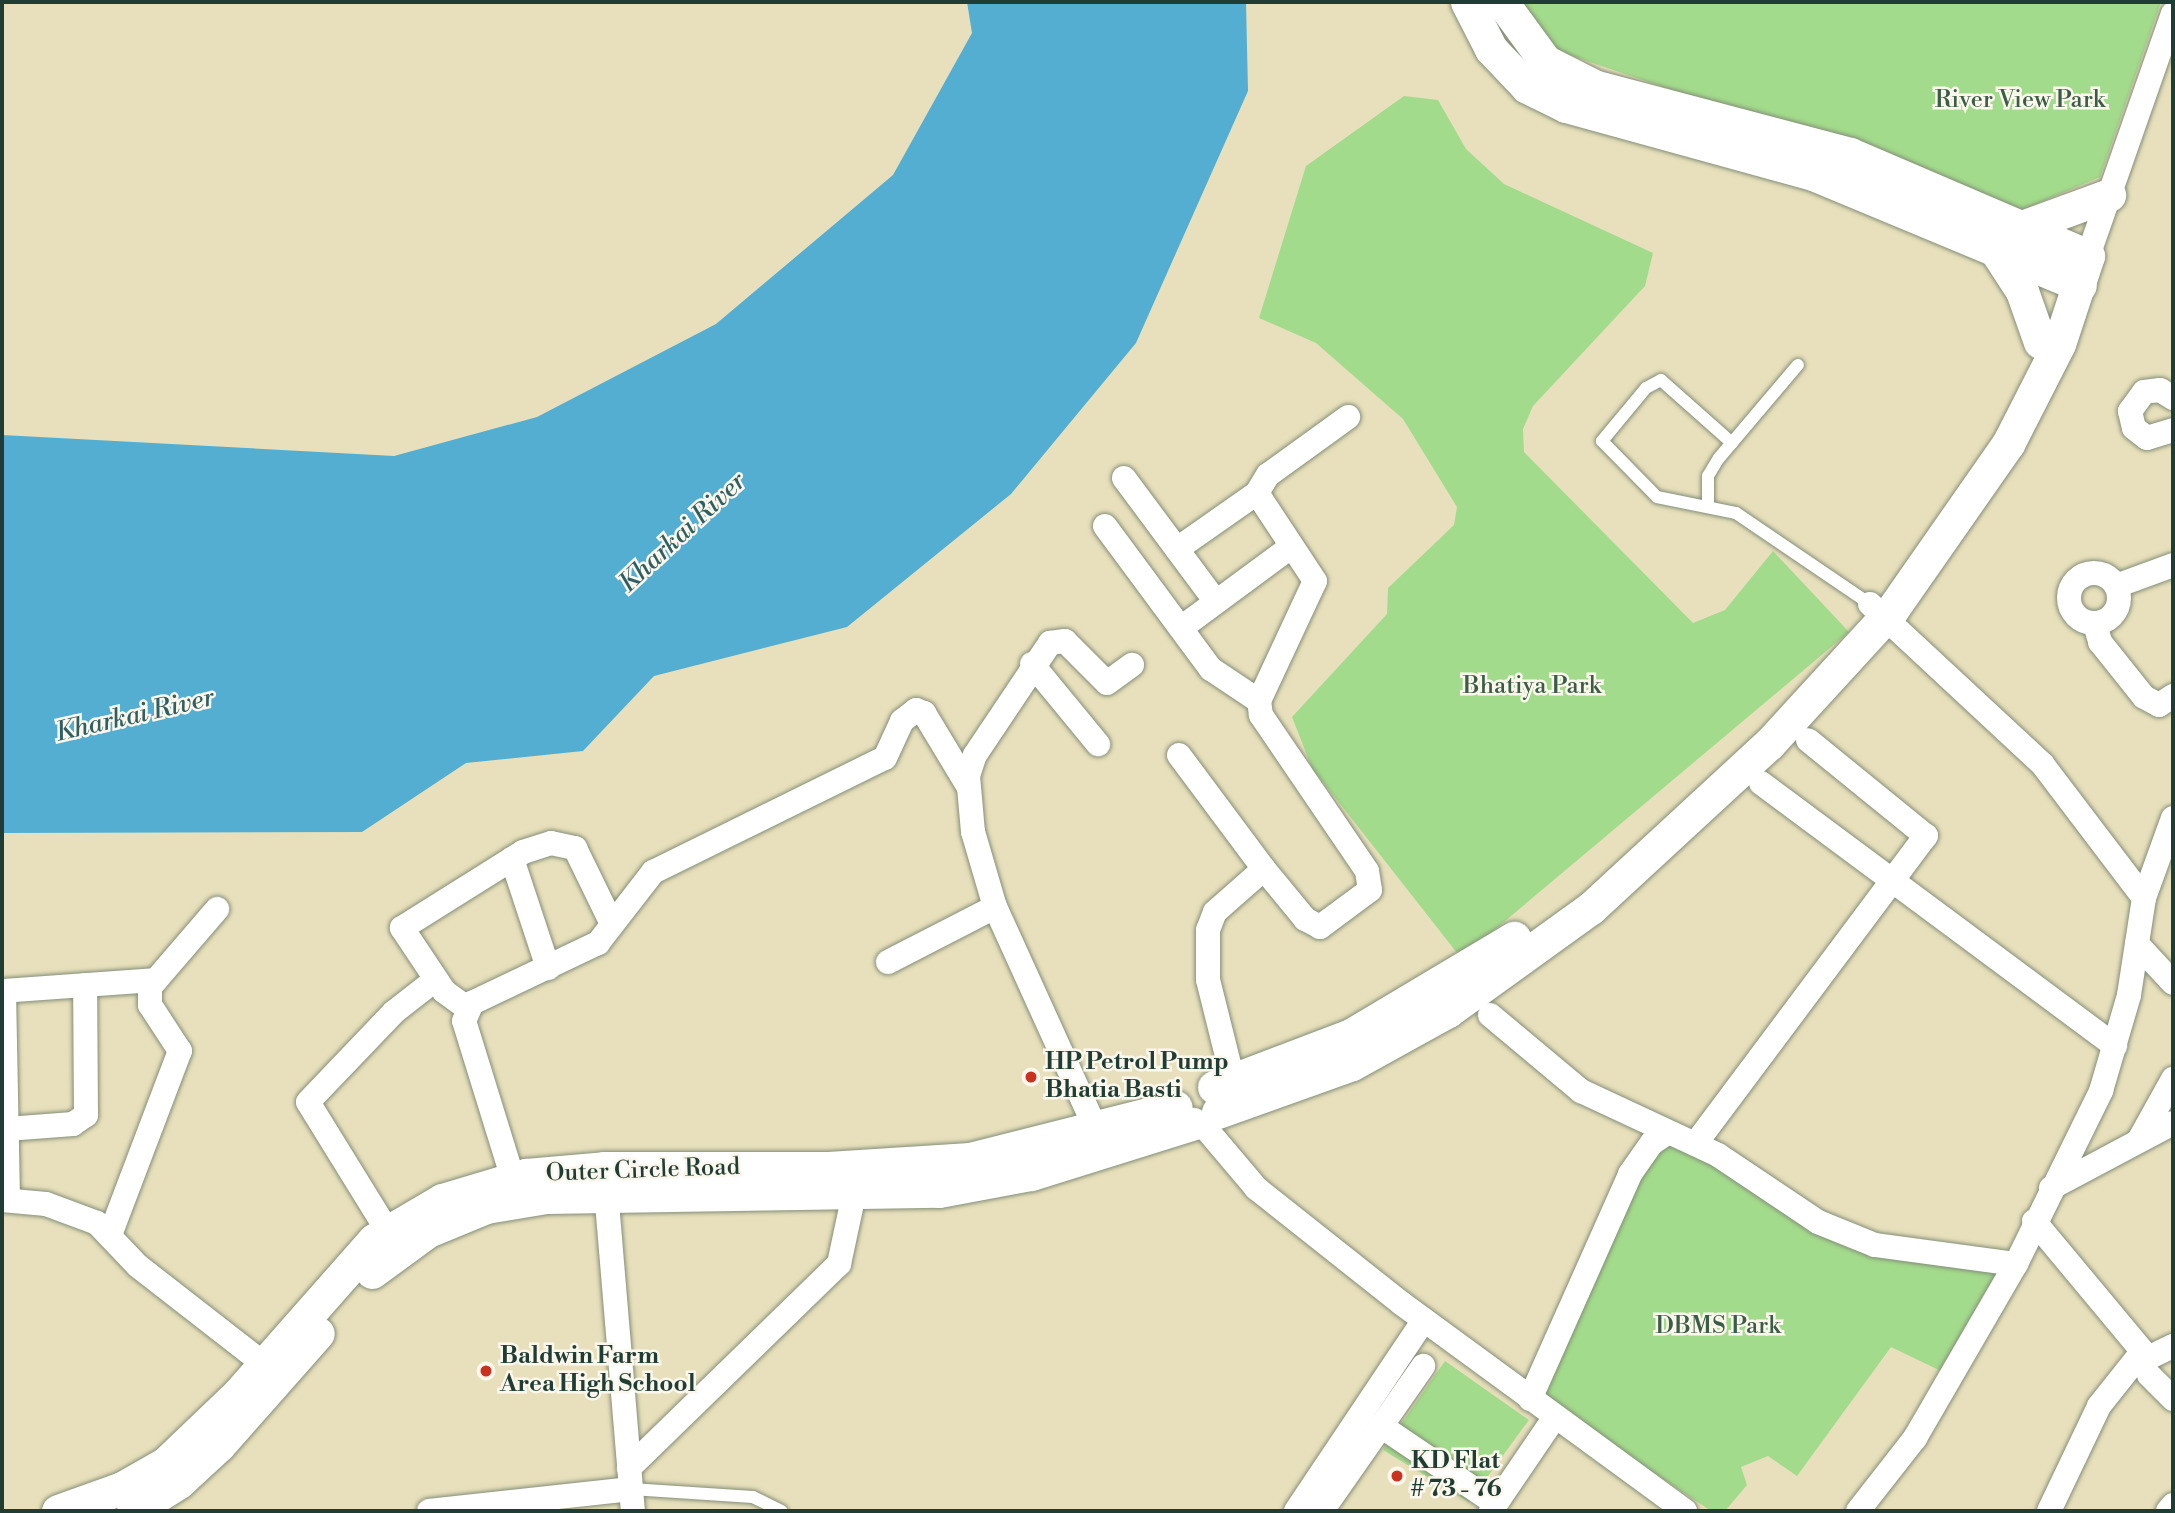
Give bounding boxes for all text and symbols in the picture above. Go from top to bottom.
park label: River View Park [1935,87,2105,115]
water label: Kharkai River [613,466,753,600]
park label: Bhatiya Park [1463,673,1601,701]
water label: Kharkai River [53,683,217,749]
place label: HP Petrol Pump Bhatia Basti [1045,1049,1229,1105]
marker: HP Petrol Pump Bhatia Basti [1023,1069,1039,1085]
street label: Outer Circle Road [545,1153,741,1189]
park label: DBMS Park [1655,1313,1781,1341]
place label: Baldwin Farm Area High School [500,1343,696,1399]
marker: Baldwin Farm Area High School [478,1363,494,1379]
place label: KD Flat # 73 - 76 [1411,1448,1502,1504]
marker: KD Flat # 73 - 76 [1389,1468,1405,1484]

